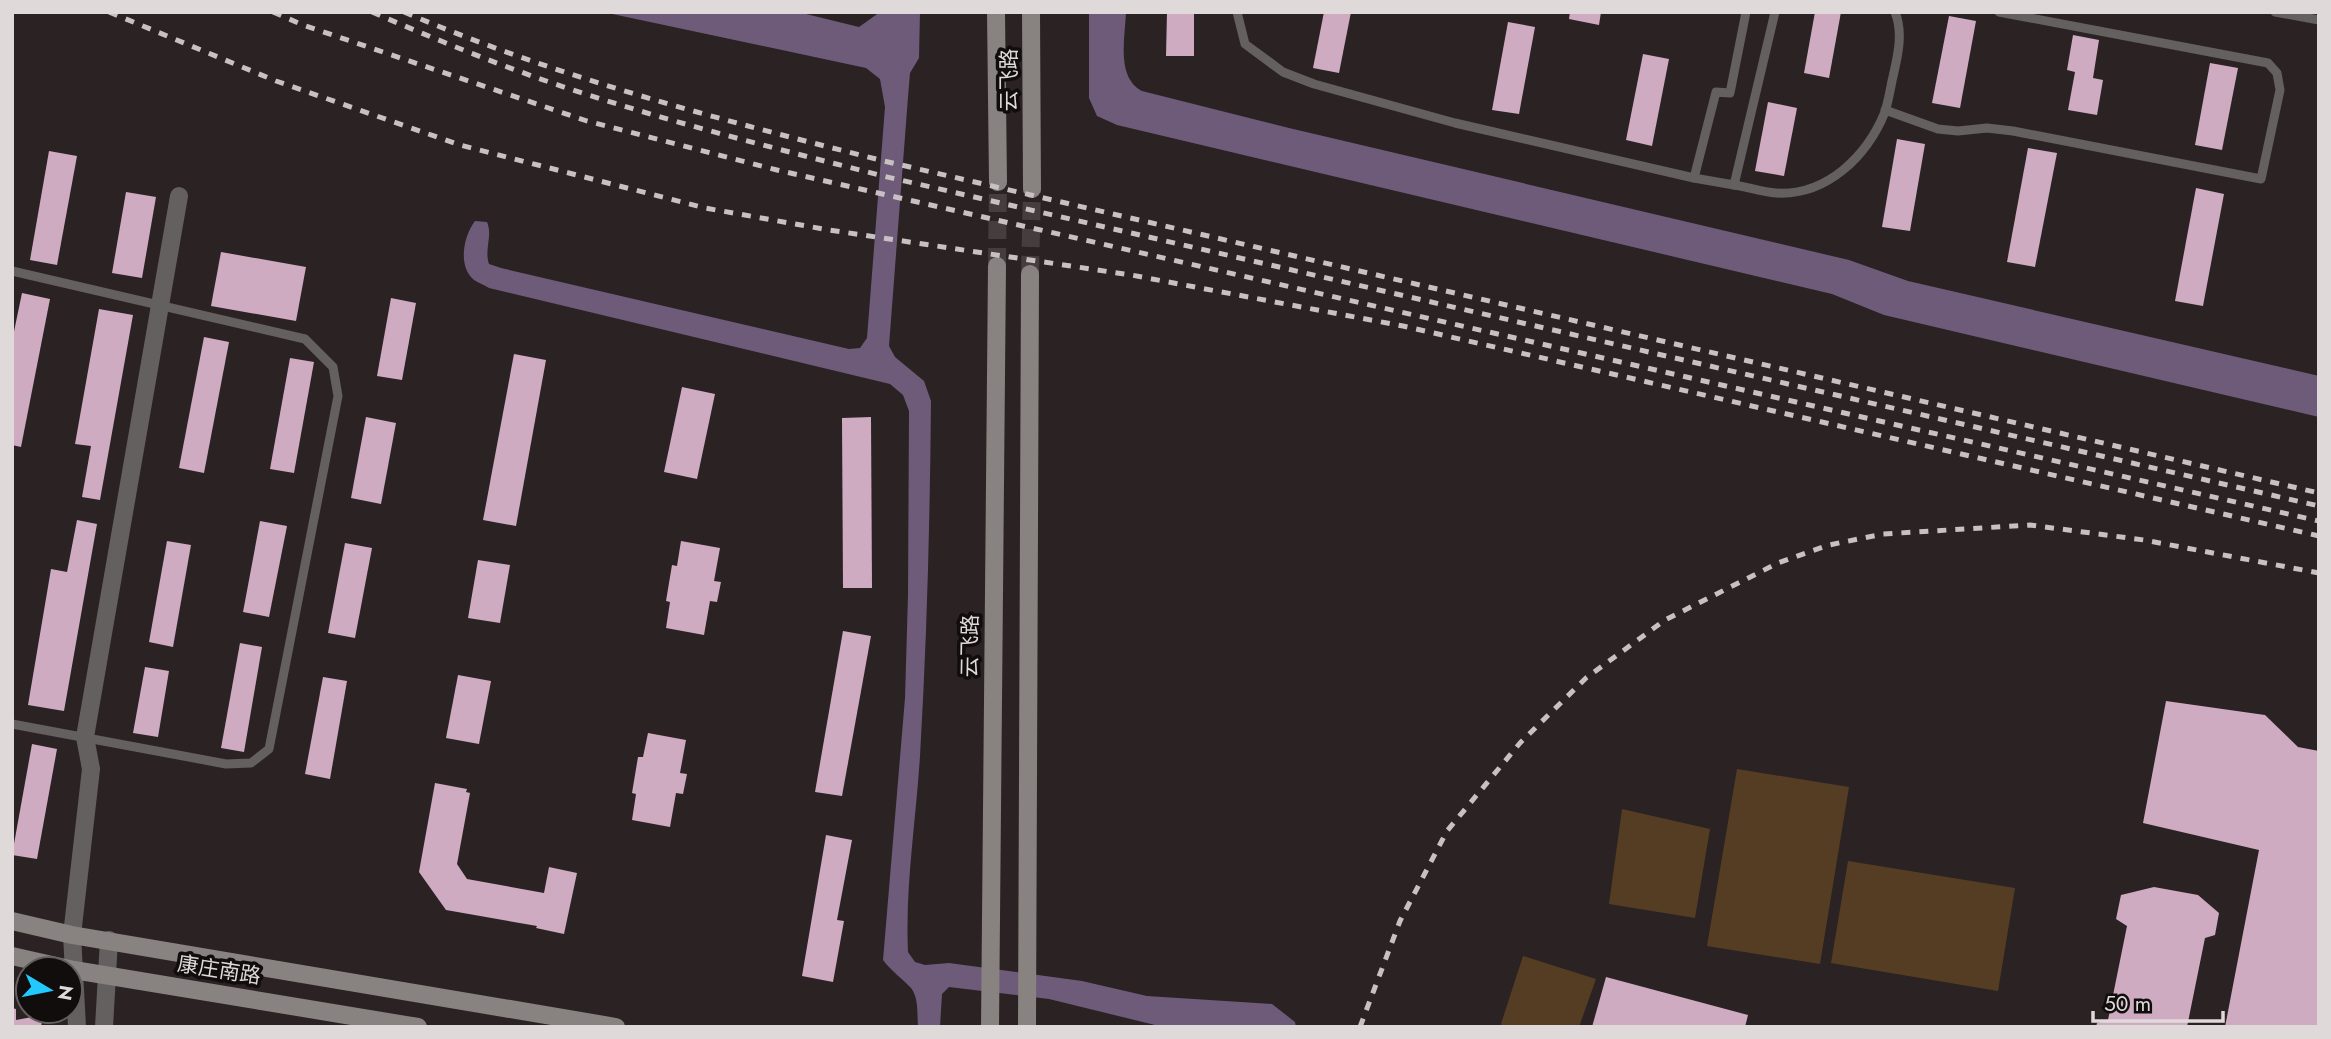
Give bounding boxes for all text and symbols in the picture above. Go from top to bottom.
street label: 云飞路 [994,49,1024,112]
street label: 云飞路 [954,614,986,678]
street label: 康庄南路 [175,949,263,991]
north arrow [14,955,84,1025]
scale bar [2093,979,2222,1023]
text: N [51,983,80,1003]
text: 50 m [2104,989,2151,1019]

